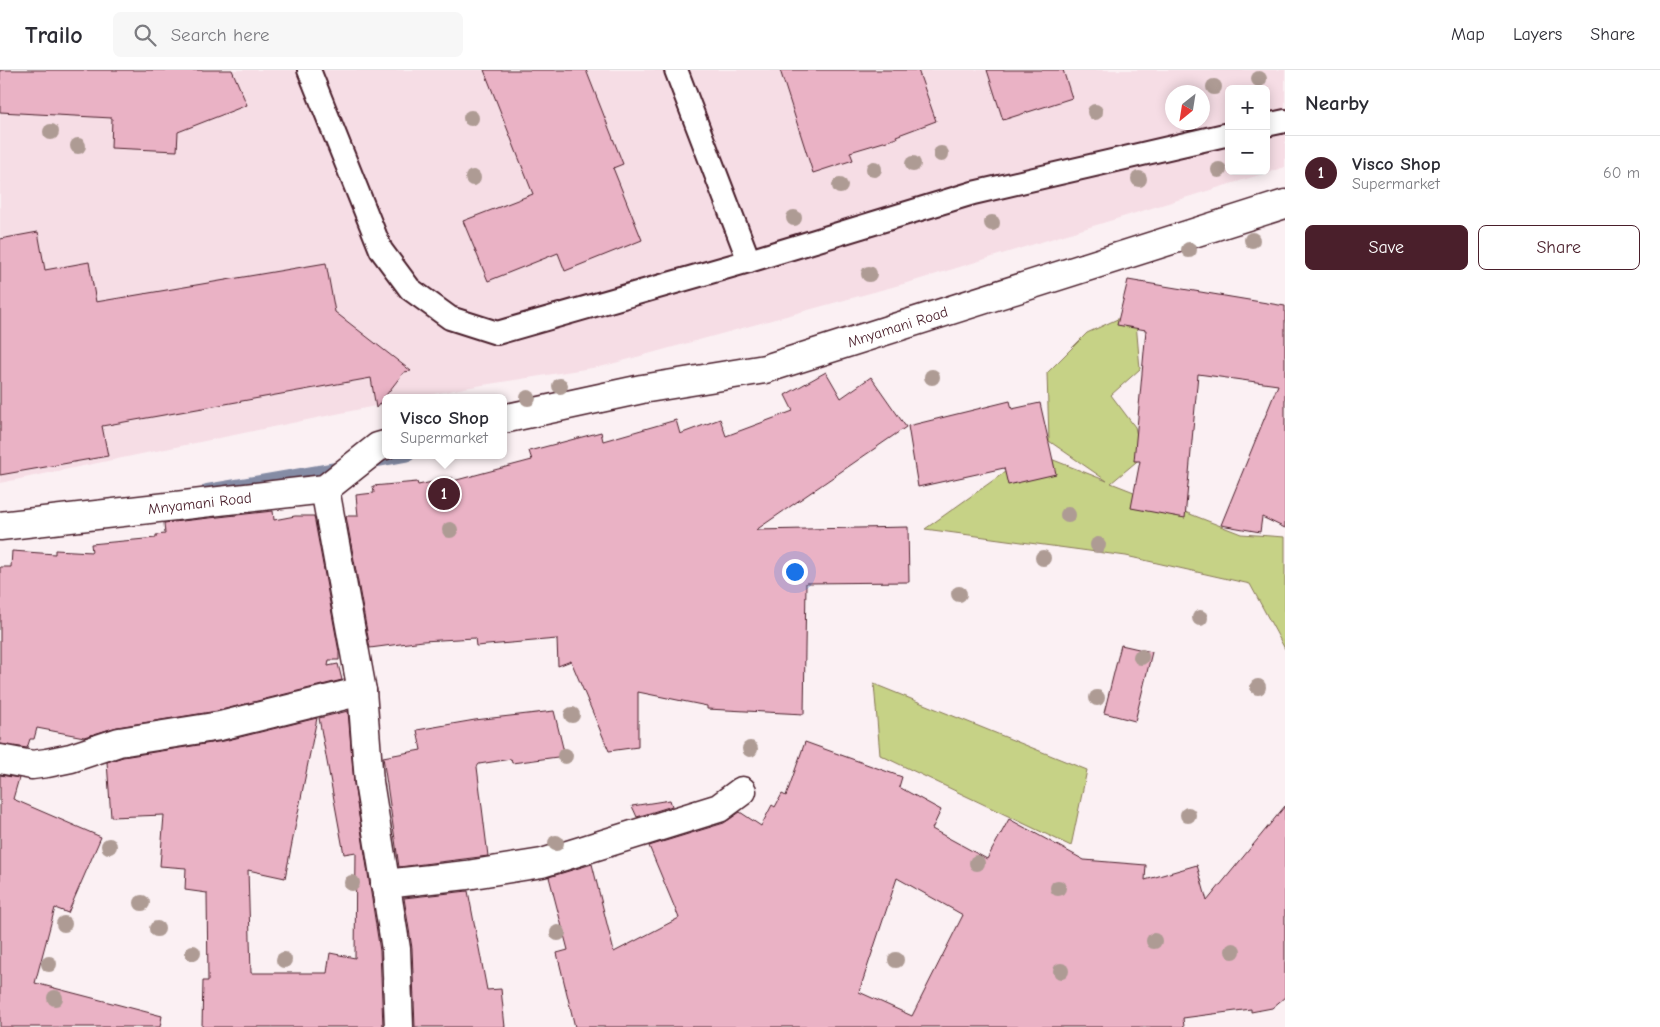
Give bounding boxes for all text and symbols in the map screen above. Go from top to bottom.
search box [113,12,463,57]
text: Trailo [25,21,83,49]
icon: search [131,21,159,49]
text: Search here [171,24,270,46]
text: Map [1451,24,1485,45]
text: Layers [1513,24,1562,45]
text: Share [1590,24,1635,45]
north arrow [1165,85,1210,130]
map controls [1225,85,1270,175]
button: + [1225,85,1270,130]
text: Nearby [1305,91,1369,115]
button: − [1225,130,1270,175]
text: Visco Shop [1352,153,1441,175]
text: 1 [1318,164,1324,182]
text: 60 m [1603,164,1640,182]
text: Supermarket [1352,175,1440,193]
button: Save [1305,225,1468,270]
button: Share [1478,225,1640,270]
street label: Mnyamani Road [845,303,950,351]
popup [382,394,507,459]
text: Visco Shop [400,407,489,429]
text: Supermarket [400,429,488,447]
pin: 1 [428,475,460,513]
street label: Mnyamani Road [147,488,253,518]
your location [782,559,808,585]

